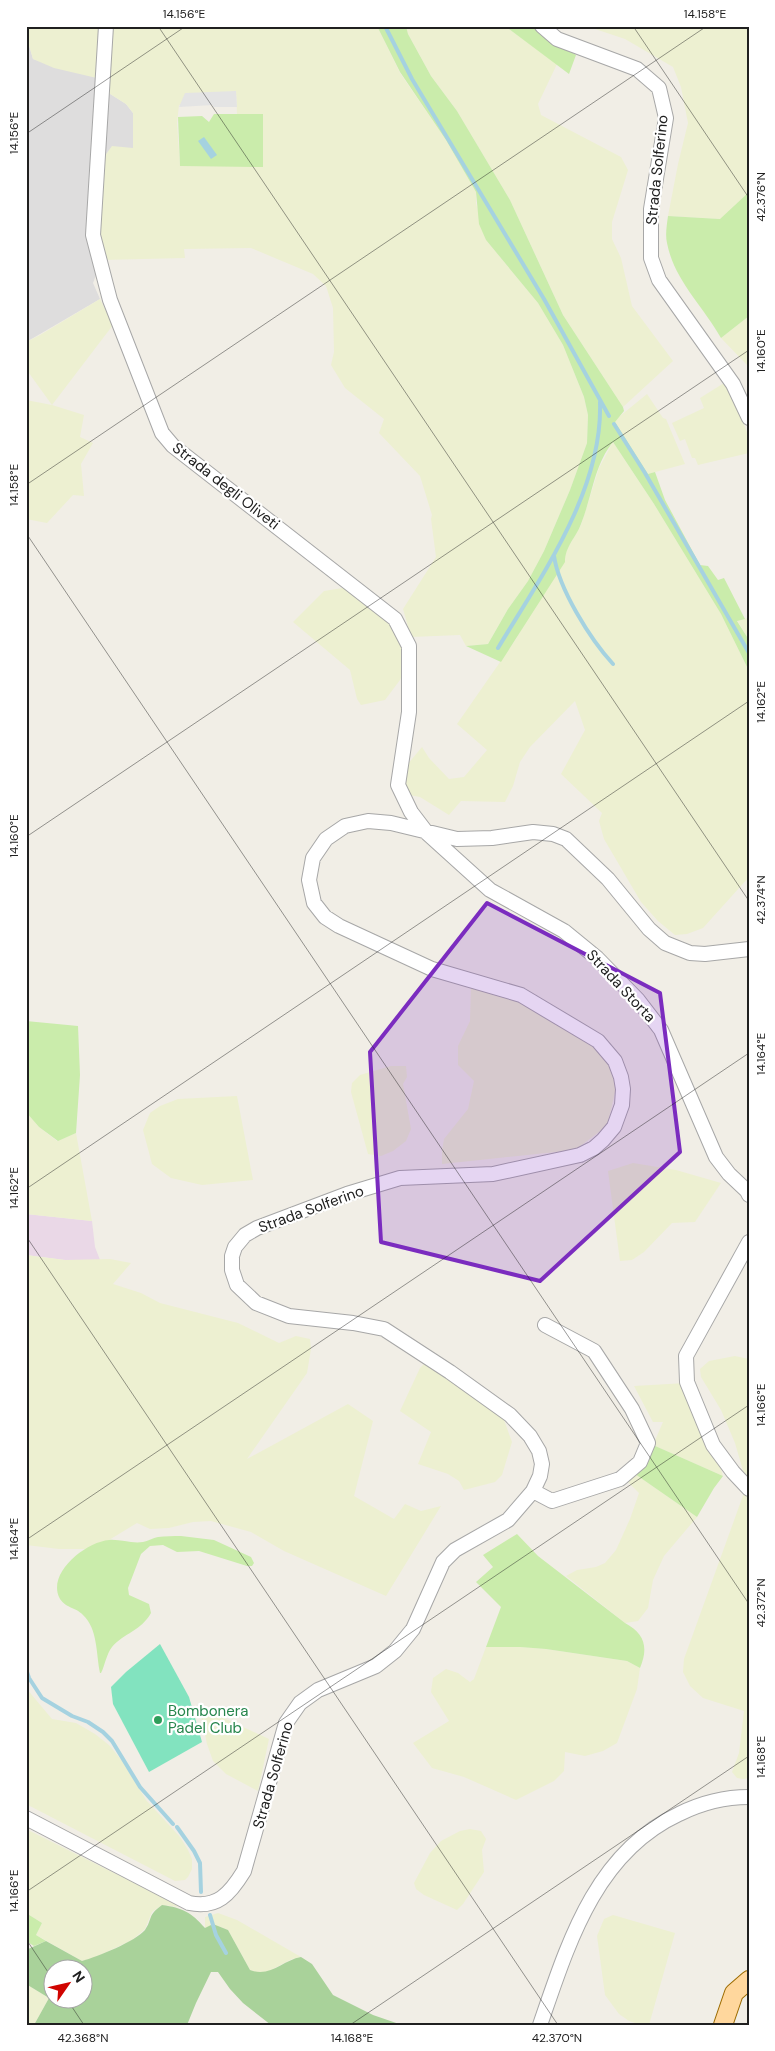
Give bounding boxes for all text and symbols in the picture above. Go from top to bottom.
text: 14.156°E [163,6,206,22]
text: 14.158°E [684,6,726,22]
text: 14.156°E [6,111,22,154]
street label: Strada Solferino [641,114,673,226]
text: 42.376°N [753,172,769,222]
text: 14.160°E [753,329,769,373]
street label: Strada degli Oliveti [168,438,284,534]
text: 14.158°E [6,464,22,506]
text: 14.162°E [753,681,769,723]
text: 14.160°E [6,814,22,858]
text: 42.374°N [753,876,769,924]
street label: Strada Storta [582,945,660,1027]
text: 14.164°E [753,1032,769,1075]
text: 14.162°E [6,1167,22,1209]
street label: Strada Solferino [256,1181,367,1237]
text: 14.166°E [753,1383,769,1426]
text: 14.164°E [6,1517,22,1560]
text: 42.372°N [753,1579,769,1627]
place label: Bombonera Padel Club [168,1701,248,1738]
marker: Bombonera Padel Club [152,1714,164,1726]
street label: Strada Solferino [248,1719,298,1831]
text: 14.168°E [753,1735,769,1778]
text: 14.166°E [6,1869,22,1912]
north arrow [42,1958,92,2008]
text: N [68,1967,89,1986]
text: 42.368°N [58,2030,108,2046]
text: 14.168°E [331,2030,374,2046]
text: 42.370°N [532,2030,582,2046]

